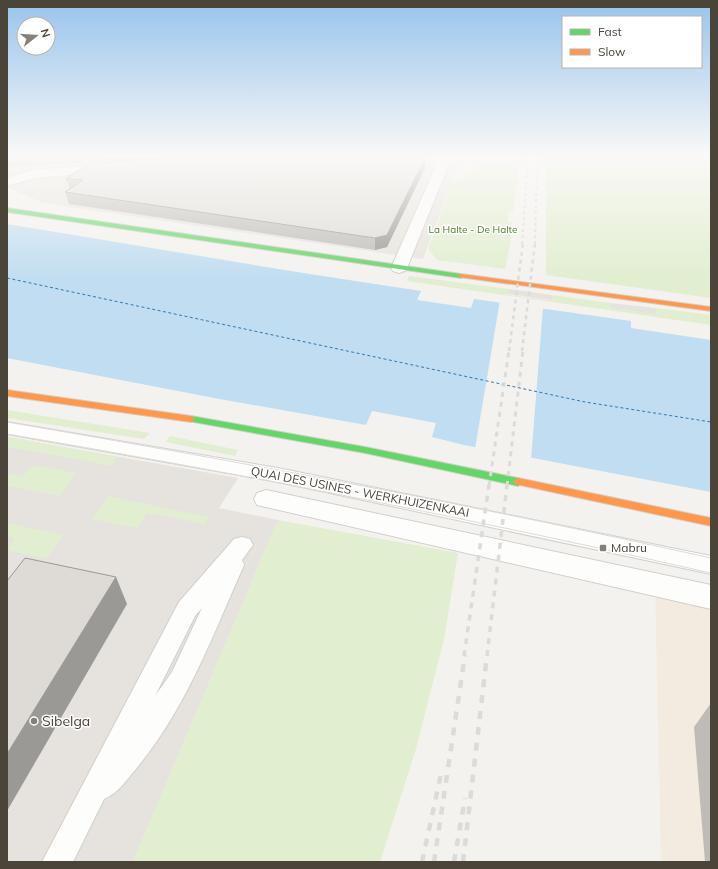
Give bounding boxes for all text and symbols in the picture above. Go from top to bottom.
north arrow [16,16,56,56]
legend [562,16,702,68]
text: Fast [598,24,622,39]
text: N [38,27,53,39]
text: Slow [598,44,626,59]
park label: La Halte - De Halte [429,223,517,236]
street label: QUAI DES USINES - WERKHUIZENKAAI [250,463,471,520]
place label: Mabru [611,540,647,555]
marker: Mabru [598,543,608,553]
place label: Sibelga [42,712,90,730]
marker: Sibelga [29,716,39,726]

